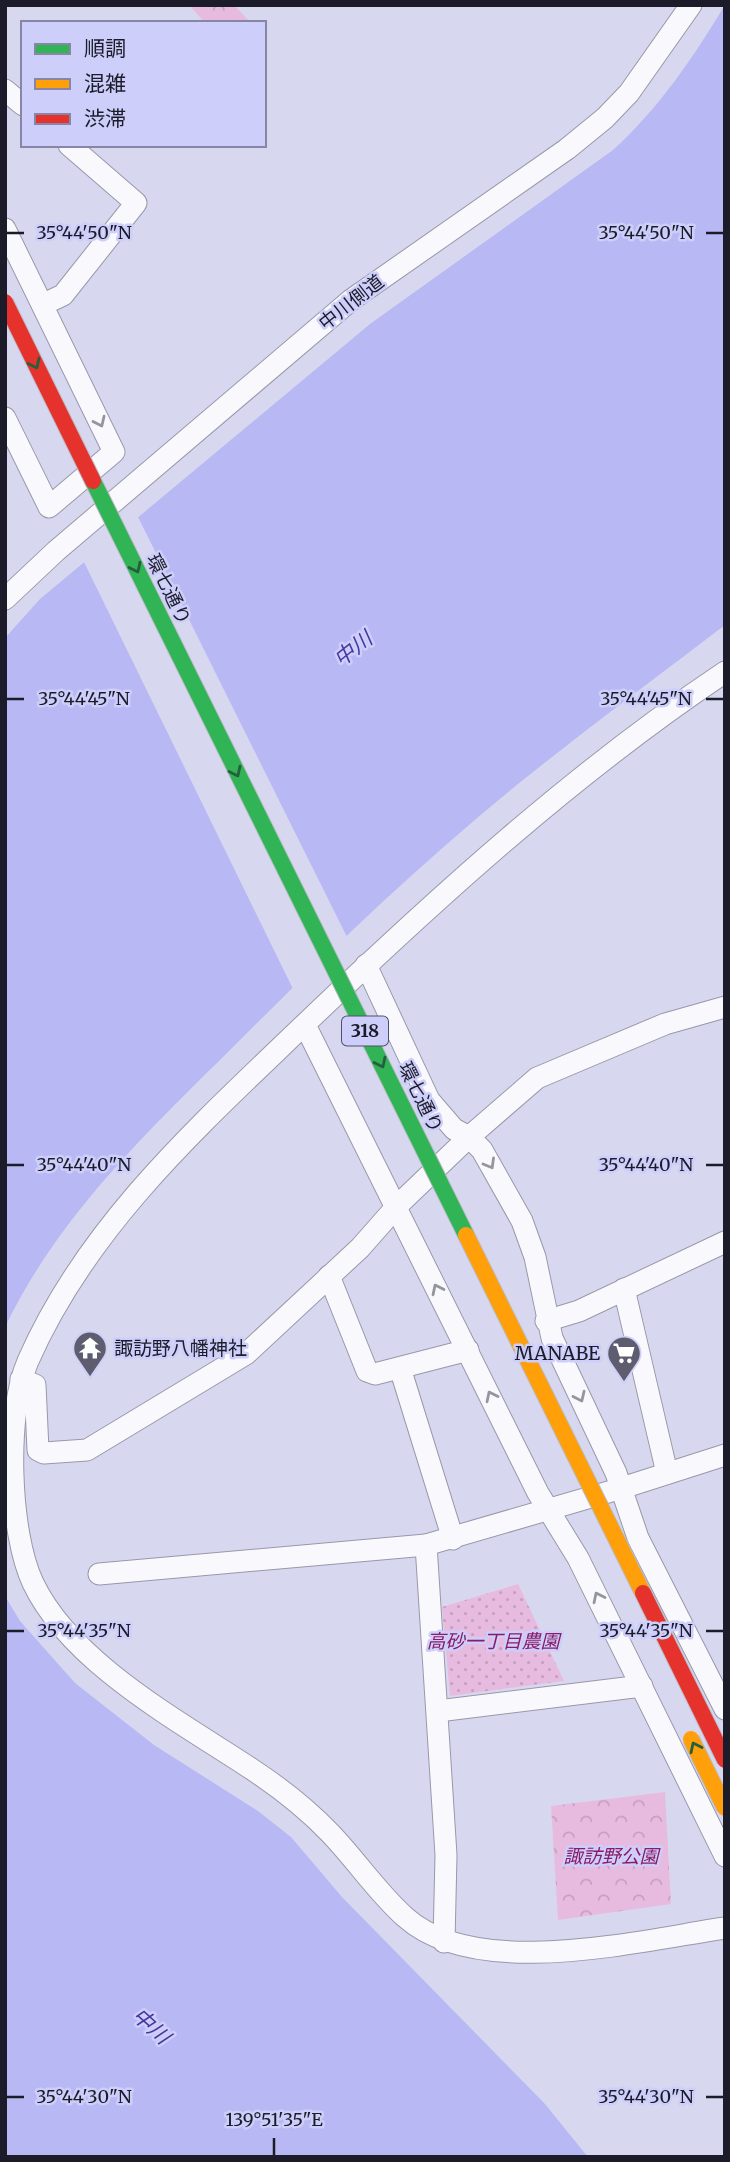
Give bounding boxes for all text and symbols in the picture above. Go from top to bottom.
legend [21,21,266,147]
text: 順調 [84,35,126,62]
text: 混雑 [84,70,126,97]
text: 渋滞 [84,105,126,132]
text: 35°44'50"N [36,221,132,244]
text: 35°44'50"N [598,221,694,244]
street label: 中川側道 [314,269,388,335]
one-way arrow [27,357,41,369]
one-way arrow [92,415,106,427]
street label: 環七通り [142,550,196,628]
one-way arrow [127,561,141,573]
water label: 中川 [328,624,379,672]
text: 35°44'45"N [38,687,130,710]
text: 35°44'45"N [600,687,692,710]
one-way arrow [228,765,242,777]
road number: 318 [342,1016,388,1046]
one-way arrow [372,1056,386,1068]
street label: 環七通り [394,1058,448,1136]
text: 35°44'40"N [37,1153,131,1176]
text: 35°44'40"N [599,1153,693,1176]
one-way arrow [482,1157,495,1169]
one-way arrow [432,1283,446,1296]
temple icon: 諏訪野八幡神社 [71,1329,109,1378]
supermarket icon: MANABE [605,1334,643,1383]
place label: 諏訪野八幡神社 [114,1336,247,1360]
place label: MANABE [515,1341,600,1365]
one-way arrow [572,1390,586,1402]
one-way arrow [485,1391,499,1403]
one-way arrow [592,1592,606,1604]
text: 35°44'35"N [37,1619,131,1642]
text: 35°44'35"N [599,1619,693,1642]
park label: 高砂一丁目農園 [426,1629,562,1653]
one-way arrow [689,1742,703,1754]
park label: 諏訪野公園 [563,1844,661,1868]
water label: 中川 [127,2002,177,2051]
text: 35°44'30"N [36,2085,132,2108]
text: 35°44'30"N [598,2085,694,2108]
text: 139°51'35"E [225,2108,323,2131]

